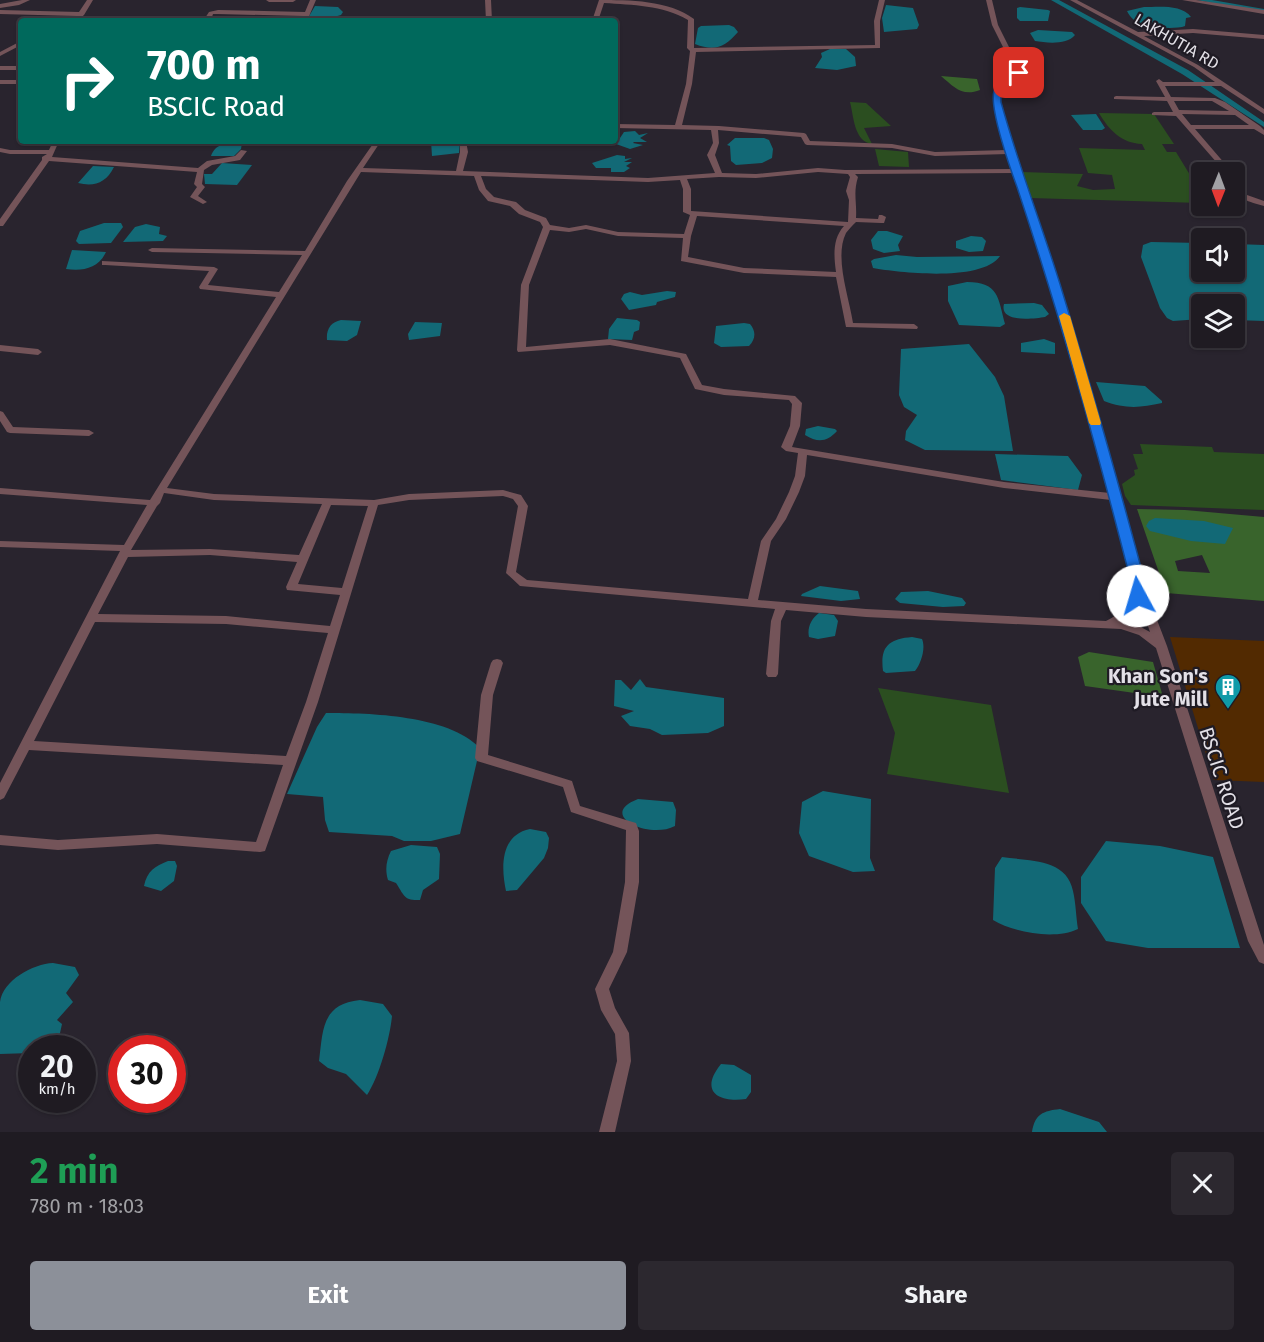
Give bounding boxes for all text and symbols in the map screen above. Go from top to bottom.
street label: LAKHUTIA RD [1131,10,1222,73]
text: 700 m [147,40,261,90]
icon: right [48,42,126,120]
pin [993,47,1044,98]
icon: arrive [1002,56,1035,89]
text: BSCIC Road [147,91,285,123]
north arrow [1191,162,1245,216]
map controls [1191,162,1245,348]
button: sound [1191,228,1245,282]
button: layers [1191,294,1245,348]
position arrow [1106,564,1170,628]
place label: Khan Son's Jute Mill [1108,664,1208,711]
building icon: Khan Son's Jute Mill [1213,672,1243,710]
street label: BSCIC ROAD [1194,724,1250,832]
speed limit sign: 30 [108,1035,186,1113]
text: 20 [40,1049,74,1085]
text: km/h [38,1080,76,1098]
text: 2 min [30,1149,119,1193]
button: close [1171,1152,1234,1215]
text: 780 m · 18:03 [30,1194,144,1218]
button: Exit [30,1261,626,1330]
button: Share [638,1261,1234,1330]

